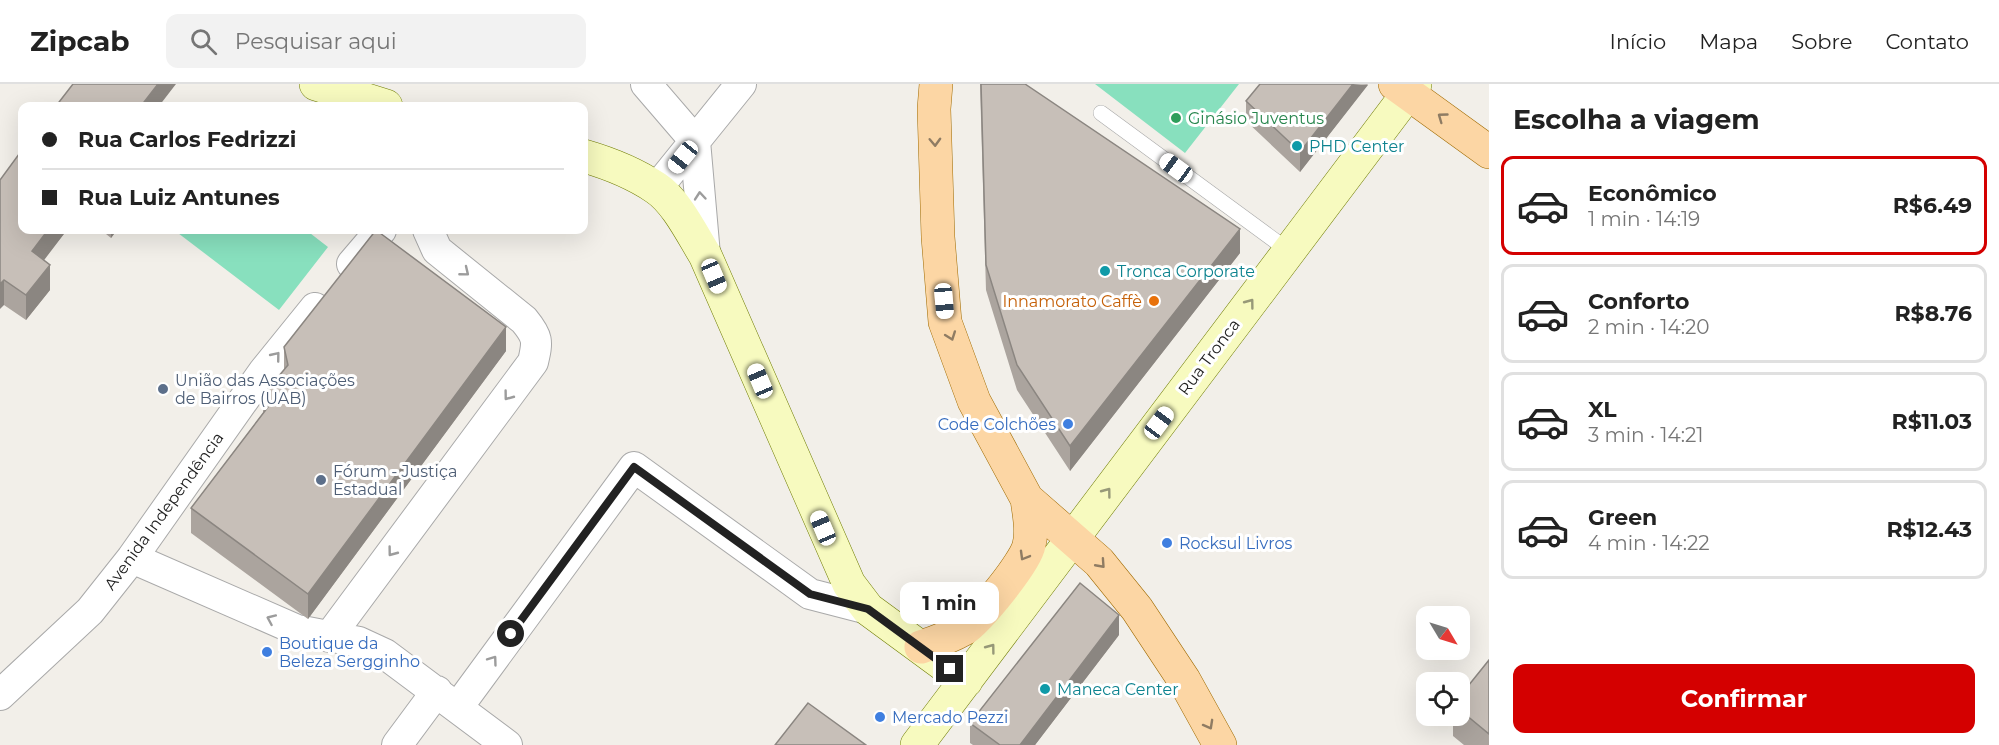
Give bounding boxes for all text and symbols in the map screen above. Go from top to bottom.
search box [166,14,586,68]
text: Zipcab [30,24,130,58]
icon: search [187,25,220,58]
text: Pesquisar aqui [235,28,397,55]
text: Início [1610,29,1666,54]
text: Mapa [1699,29,1758,54]
text: Sobre [1791,29,1852,54]
text: Contato [1885,29,1969,54]
text: Escolha a viagem [1513,103,1760,136]
place label: Ginásio Juventus [1188,109,1324,128]
marker: Ginásio Juventus [1169,111,1183,125]
one-way arrow [1438,114,1449,125]
text: Rua Carlos Fedrizzi [78,126,296,153]
car [665,137,701,177]
place label: PHD Center [1309,137,1404,156]
one-way arrow [929,138,941,147]
marker: PHD Center [1290,139,1304,153]
car [1156,150,1196,186]
icon: car [1516,179,1570,233]
text: Econômico [1588,180,1717,207]
text: Rua Luiz Antunes [78,184,280,211]
one-way arrow [694,192,707,201]
text: R$6.49 [1893,192,1972,219]
text: 1 min · 14:19 [1588,207,1700,231]
car [699,256,729,296]
place label: Tronca Corporate [1117,262,1255,281]
marker: Tronca Corporate [1098,264,1112,278]
one-way arrow [458,265,469,276]
car [933,282,955,320]
icon: car [1516,287,1570,341]
text: Conforto [1588,288,1689,315]
place label: Innamorato Caffè [1002,292,1142,311]
marker: Innamorato Caffè [1147,294,1161,308]
one-way arrow [1243,298,1254,309]
text: R$8.76 [1894,300,1972,327]
street label: Rua Tronca [1174,315,1244,399]
text: 2 min · 14:20 [1588,315,1710,339]
one-way arrow [943,330,956,341]
one-way arrow [269,352,280,363]
car [745,361,775,401]
place label: União das Associações de Bairros (UAB) [175,371,355,408]
marker: União das Associações de Bairros (UAB) [156,382,170,396]
one-way arrow [504,389,515,400]
icon: car [1516,395,1570,449]
text: XL [1588,396,1617,423]
car [1141,403,1177,443]
text: R$11.03 [1892,408,1972,435]
place label: Code Colchões [938,415,1056,434]
marker: Code Colchões [1061,417,1075,431]
text: 3 min · 14:21 [1588,423,1704,447]
street label: Avenida Independência [100,428,228,594]
place label: Fórum - Justiça Estadual [333,462,457,499]
marker: Fórum - Justiça Estadual [314,473,328,487]
one-way arrow [1100,487,1111,498]
icon: car [1516,503,1570,557]
text: Green [1588,504,1657,531]
car [808,508,838,548]
text: R$12.43 [1886,516,1972,543]
text: 4 min · 14:22 [1588,531,1710,555]
place label: Rocksul Livros [1179,534,1292,553]
marker: Rocksul Livros [1160,536,1174,550]
one-way arrow [388,546,399,557]
one-way arrow [1020,550,1031,560]
one-way arrow [1094,557,1105,568]
callout: 1 min [900,582,1000,624]
text: 1 min [922,591,977,615]
north arrow [1416,606,1470,660]
map controls [1416,606,1470,726]
one-way arrow [266,614,277,626]
route start [497,620,524,647]
place label: Boutique da Beleza Sergginho [279,634,420,671]
one-way arrow [983,644,994,655]
marker: Boutique da Beleza Sergginho [260,645,274,659]
one-way arrow [485,655,496,666]
route end [936,655,963,682]
button: Confirmar [1513,664,1975,733]
button: locate [1416,672,1470,726]
place label: Maneca Center [1057,680,1179,699]
marker: Maneca Center [1038,682,1052,696]
place label: Mercado Pezzi [892,708,1008,727]
marker: Mercado Pezzi [873,710,887,724]
one-way arrow [1202,719,1213,730]

